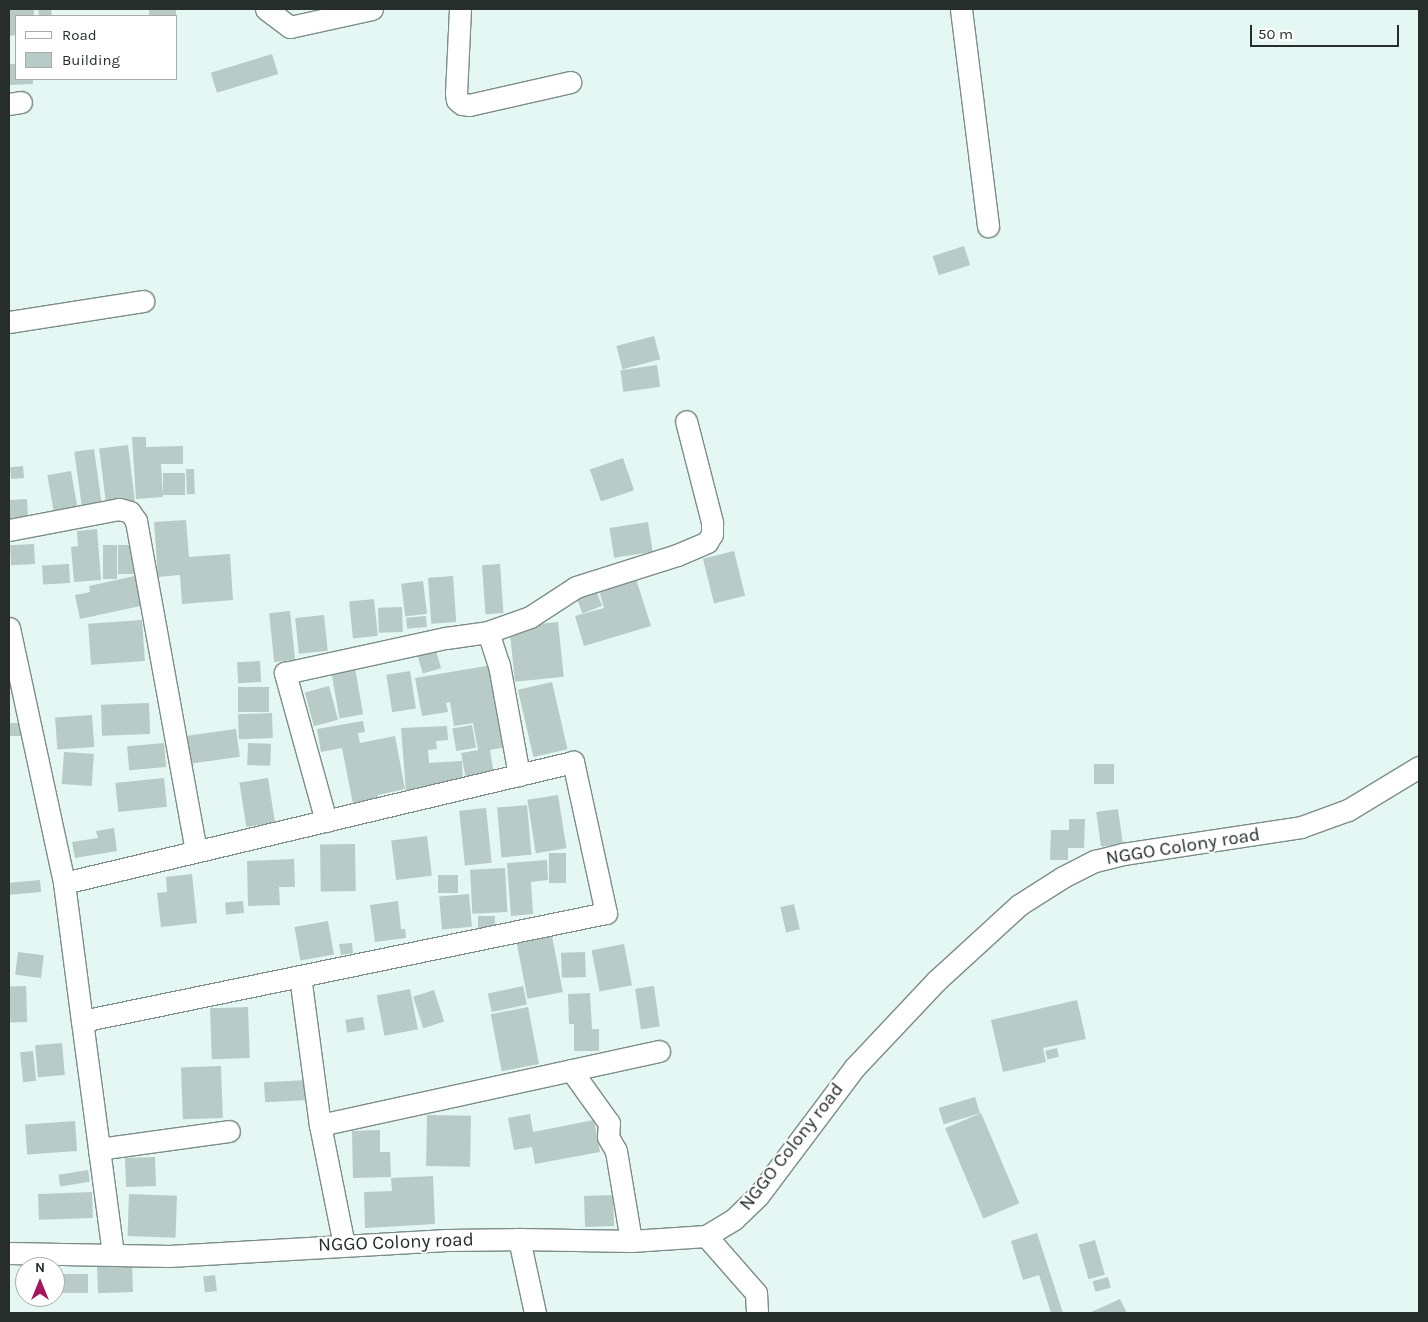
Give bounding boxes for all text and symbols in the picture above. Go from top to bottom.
legend [15,15,178,80]
scale bar [1253,15,1402,47]
text: 50 m [1258,25,1293,43]
text: Road [62,26,97,44]
text: Building [62,51,120,69]
street label: NGGO Colony road [1104,824,1262,870]
street label: NGGO Colony road [735,1079,849,1215]
street label: NGGO Colony road [318,1229,474,1257]
north arrow [15,1257,65,1307]
text: N [35,1259,45,1276]

